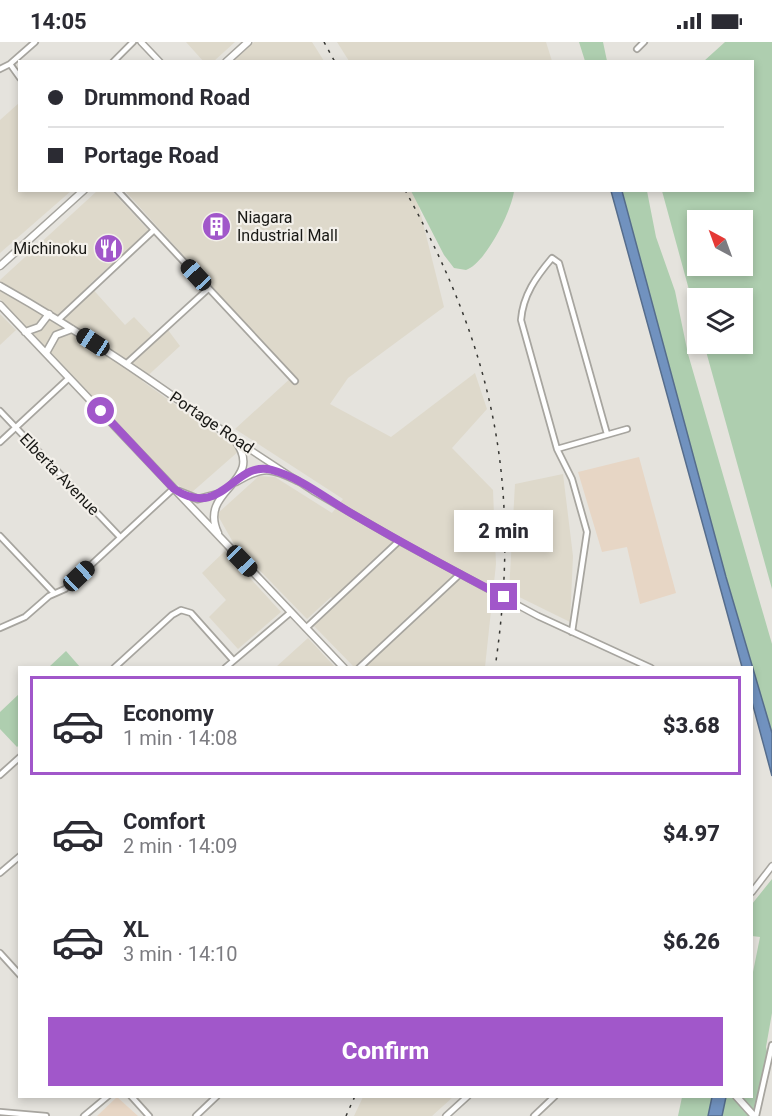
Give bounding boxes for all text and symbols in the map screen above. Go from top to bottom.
text: 14:05 [30,9,87,34]
text: Drummond Road [84,85,250,110]
text: Portage Road [84,143,219,168]
place label: Niagara Industrial Mall [237,208,338,245]
building icon: Niagara Industrial Mall [200,210,232,242]
north arrow [687,210,753,276]
map controls [687,210,753,354]
restaurant icon: Michinoku [92,232,124,264]
place label: Michinoku [13,239,87,258]
car [177,256,215,294]
button: layers [687,288,753,354]
car [73,325,113,359]
street label: Portage Road [166,387,257,457]
route start [87,397,114,424]
street label: Elberta Avenue [16,429,103,519]
callout: 2 min [454,510,554,552]
text: 2 min [478,519,529,543]
car [223,542,261,580]
car [60,557,98,595]
route end [490,583,517,610]
icon: car [51,699,105,753]
text: Economy [123,701,214,726]
text: $3.68 [663,713,720,738]
text: 1 min · 14:08 [123,726,238,750]
icon: car [51,807,105,861]
text: Comfort [123,809,205,834]
text: $4.97 [663,821,720,846]
text: 2 min · 14:09 [123,834,238,858]
icon: car [51,915,105,969]
text: XL [123,917,149,942]
text: $6.26 [663,929,720,954]
text: 3 min · 14:10 [123,942,238,966]
button: Confirm [48,1017,723,1086]

